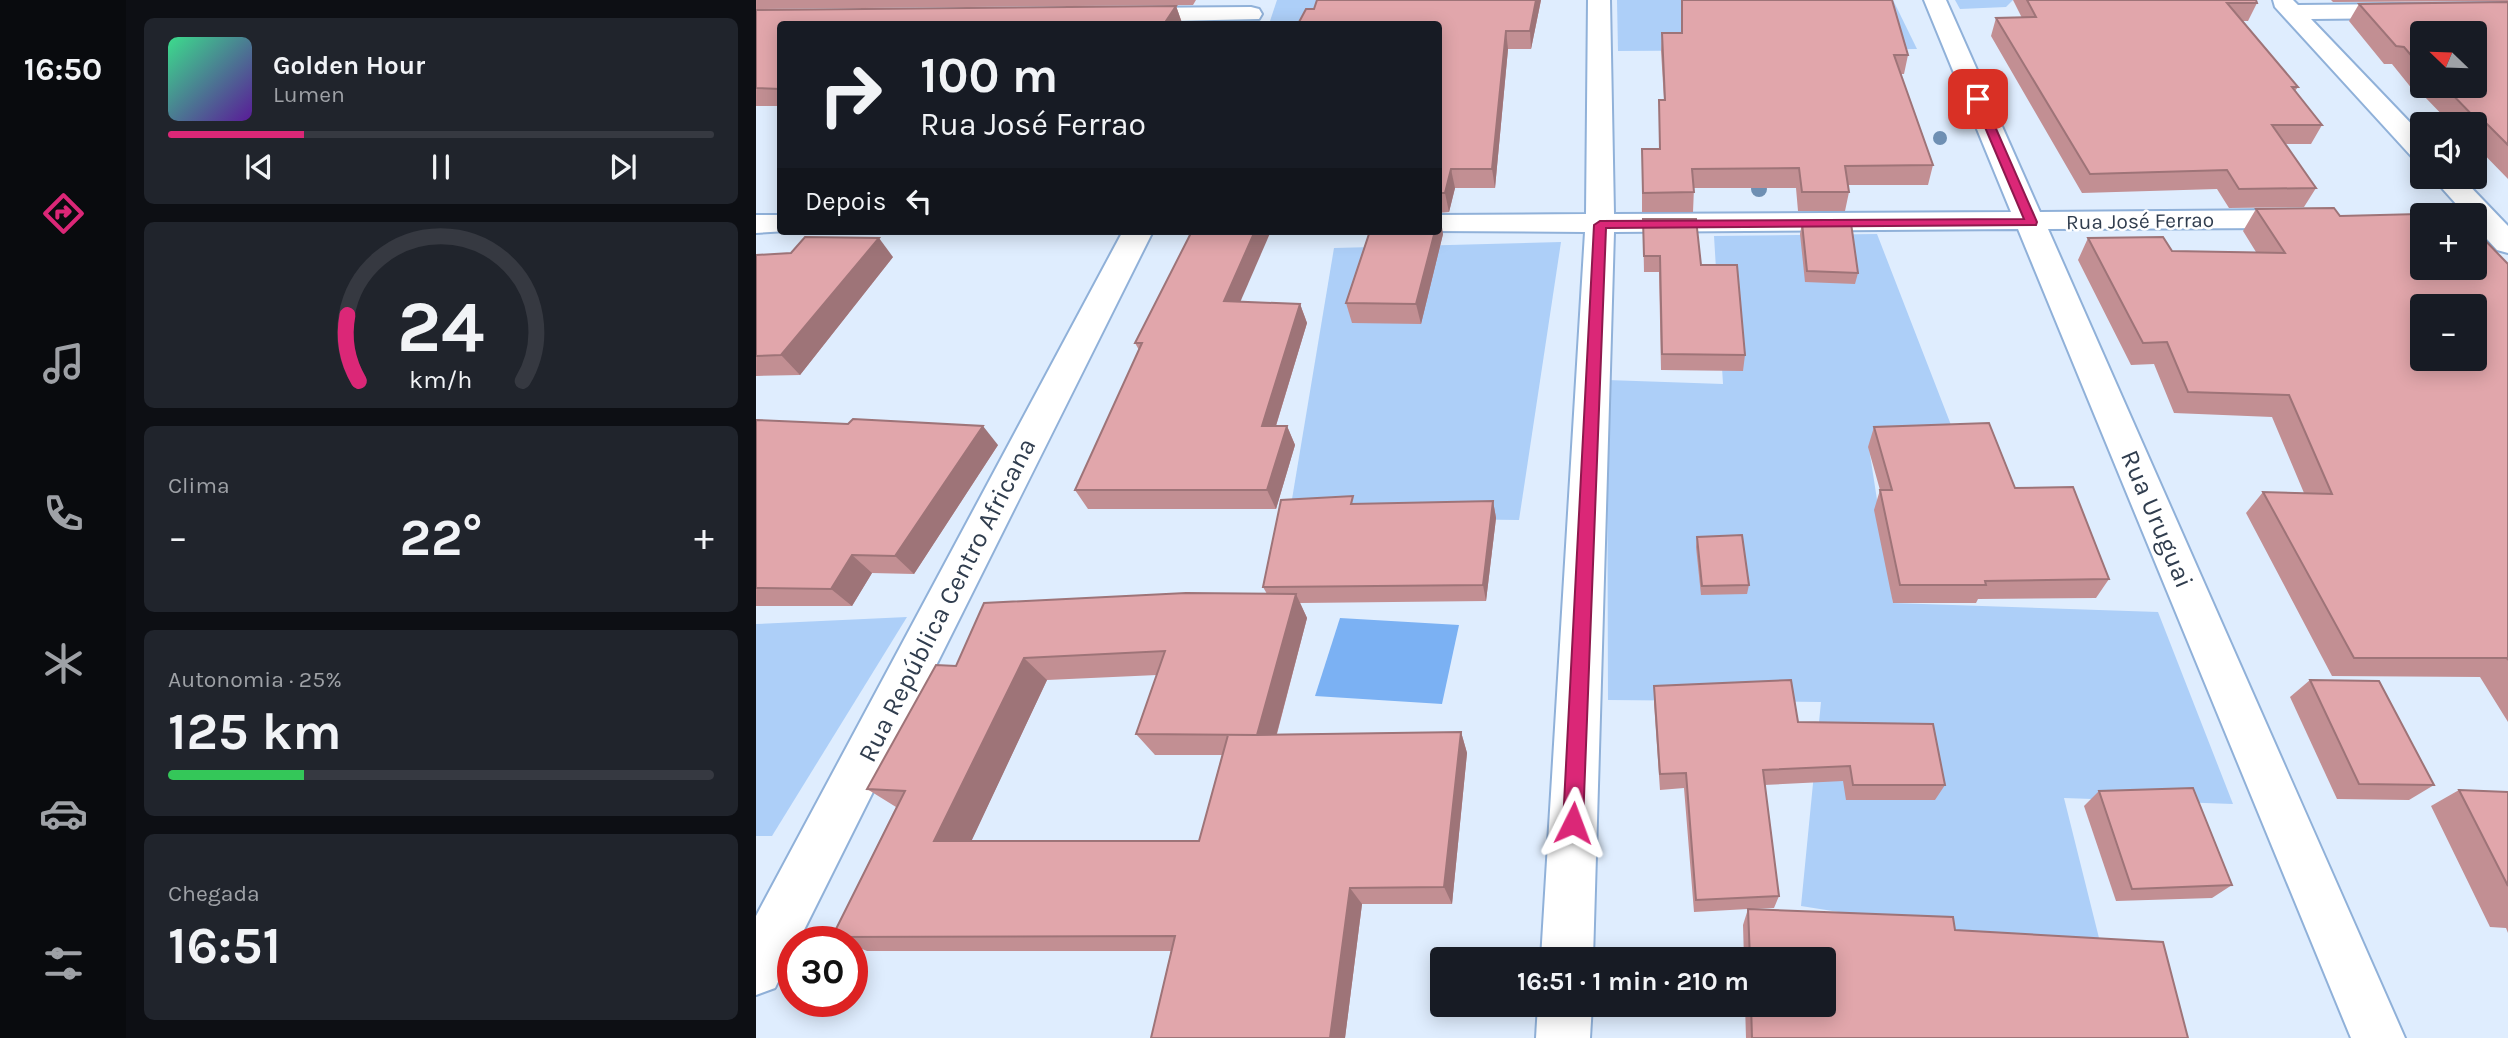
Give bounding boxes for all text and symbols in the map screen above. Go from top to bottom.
north arrow [2410,21,2487,98]
map controls [2410,21,2487,371]
text: 100 m [920,47,1058,104]
icon: right [805,49,896,140]
text: Golden Hour [273,50,425,81]
text: 16:50 [24,51,102,88]
pin [1948,69,2008,129]
icon: arrive [1959,80,1997,118]
text: Lumen [273,81,345,108]
text: Rua José Ferrao [920,106,1146,143]
button: sound [2410,112,2487,189]
icon: previous [240,148,278,186]
icon: pause [422,148,460,186]
icon: next [604,148,642,186]
icon: left [900,182,938,220]
text: Depois [805,186,886,217]
icon: directions [39,189,88,238]
button: + [2410,203,2487,280]
street label: Rua José Ferrao [2066,208,2214,234]
text: 24 [397,284,485,369]
button: − [2410,294,2487,371]
icon: music [39,339,88,388]
text: km/h [409,365,473,394]
street label: Rua República Centro Africana [852,433,1042,767]
street label: Rua Uruguai [2114,445,2200,593]
text: Clima [168,472,230,499]
icon: phone [39,489,88,538]
text: 22° [399,507,483,568]
text: − [168,515,188,560]
text: + [694,515,714,560]
icon: climate [39,639,88,688]
text: Autonomia · 25% [168,666,342,693]
text: 125 km [168,701,342,762]
position arrow [1536,786,1610,860]
icon: car [39,789,88,838]
text: Chegada [168,880,260,907]
text: 16:51 [168,915,281,976]
speed limit sign: 30 [777,926,868,1017]
icon: filters [39,939,88,988]
text: 16:51 · 1 min · 210 m [1517,966,1749,997]

